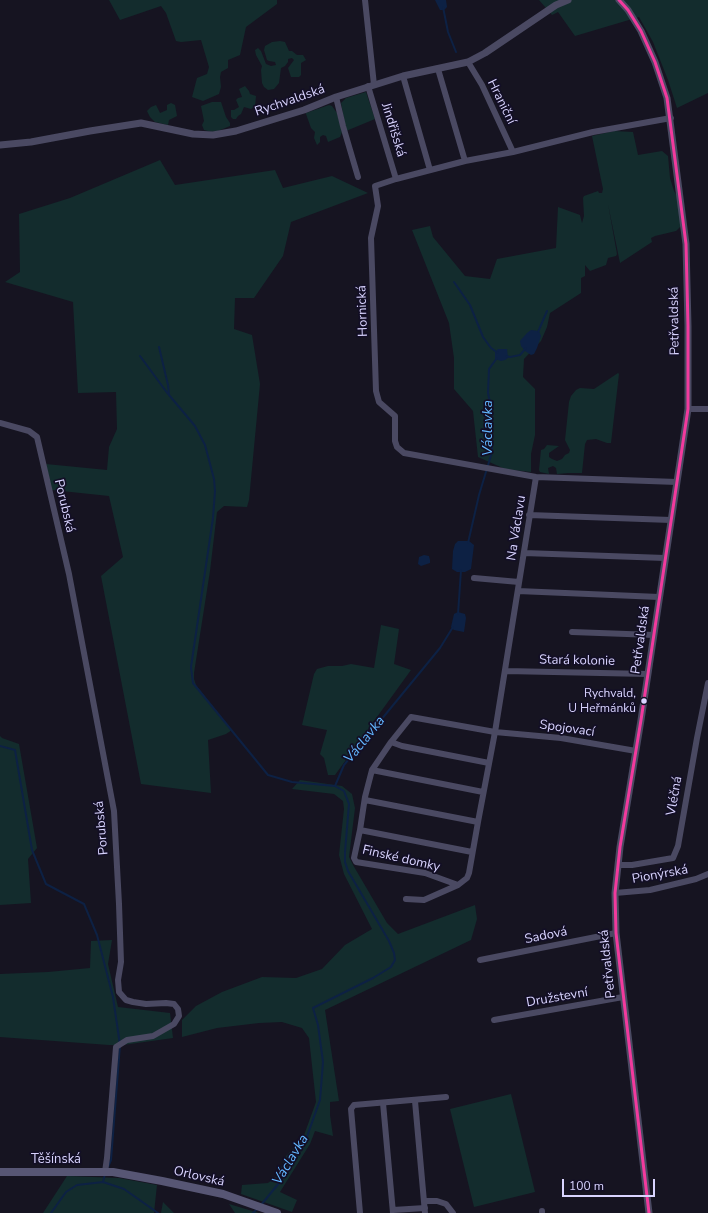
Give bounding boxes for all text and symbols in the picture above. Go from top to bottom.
street label: Hraniční [483,77,519,127]
street label: Rychvaldská [253,82,327,120]
street label: Jindřišská [377,101,409,159]
street label: Hornická [354,285,372,337]
street label: Petřvaldská [667,286,683,356]
water label: Václavka [481,400,497,456]
street label: Porubská [50,478,78,534]
street label: Na Václavu [504,494,530,562]
street label: Petřvaldská [628,605,654,675]
street label: Stará kolonie [539,653,615,669]
place label: Rychvald, U Heřmánků [568,687,636,715]
marker: Rychvald, U Heřmánků [639,696,649,706]
water label: Václavka [341,713,389,767]
street label: Spojovací [538,717,596,741]
street label: Vléčná [664,775,686,817]
street label: Porubská [92,800,112,856]
street label: Finské domky [361,842,441,876]
street label: Pionýrská [631,862,689,888]
street label: Sadová [523,924,569,948]
street label: Petřvaldská [597,929,619,999]
street label: Družstevní [525,985,589,1011]
water label: Václavka [269,1132,313,1188]
street label: Těšínská [31,1152,81,1168]
street label: Orlovská [172,1164,226,1190]
scale bar [564,1171,657,1197]
text: 100 m [569,1178,604,1194]

